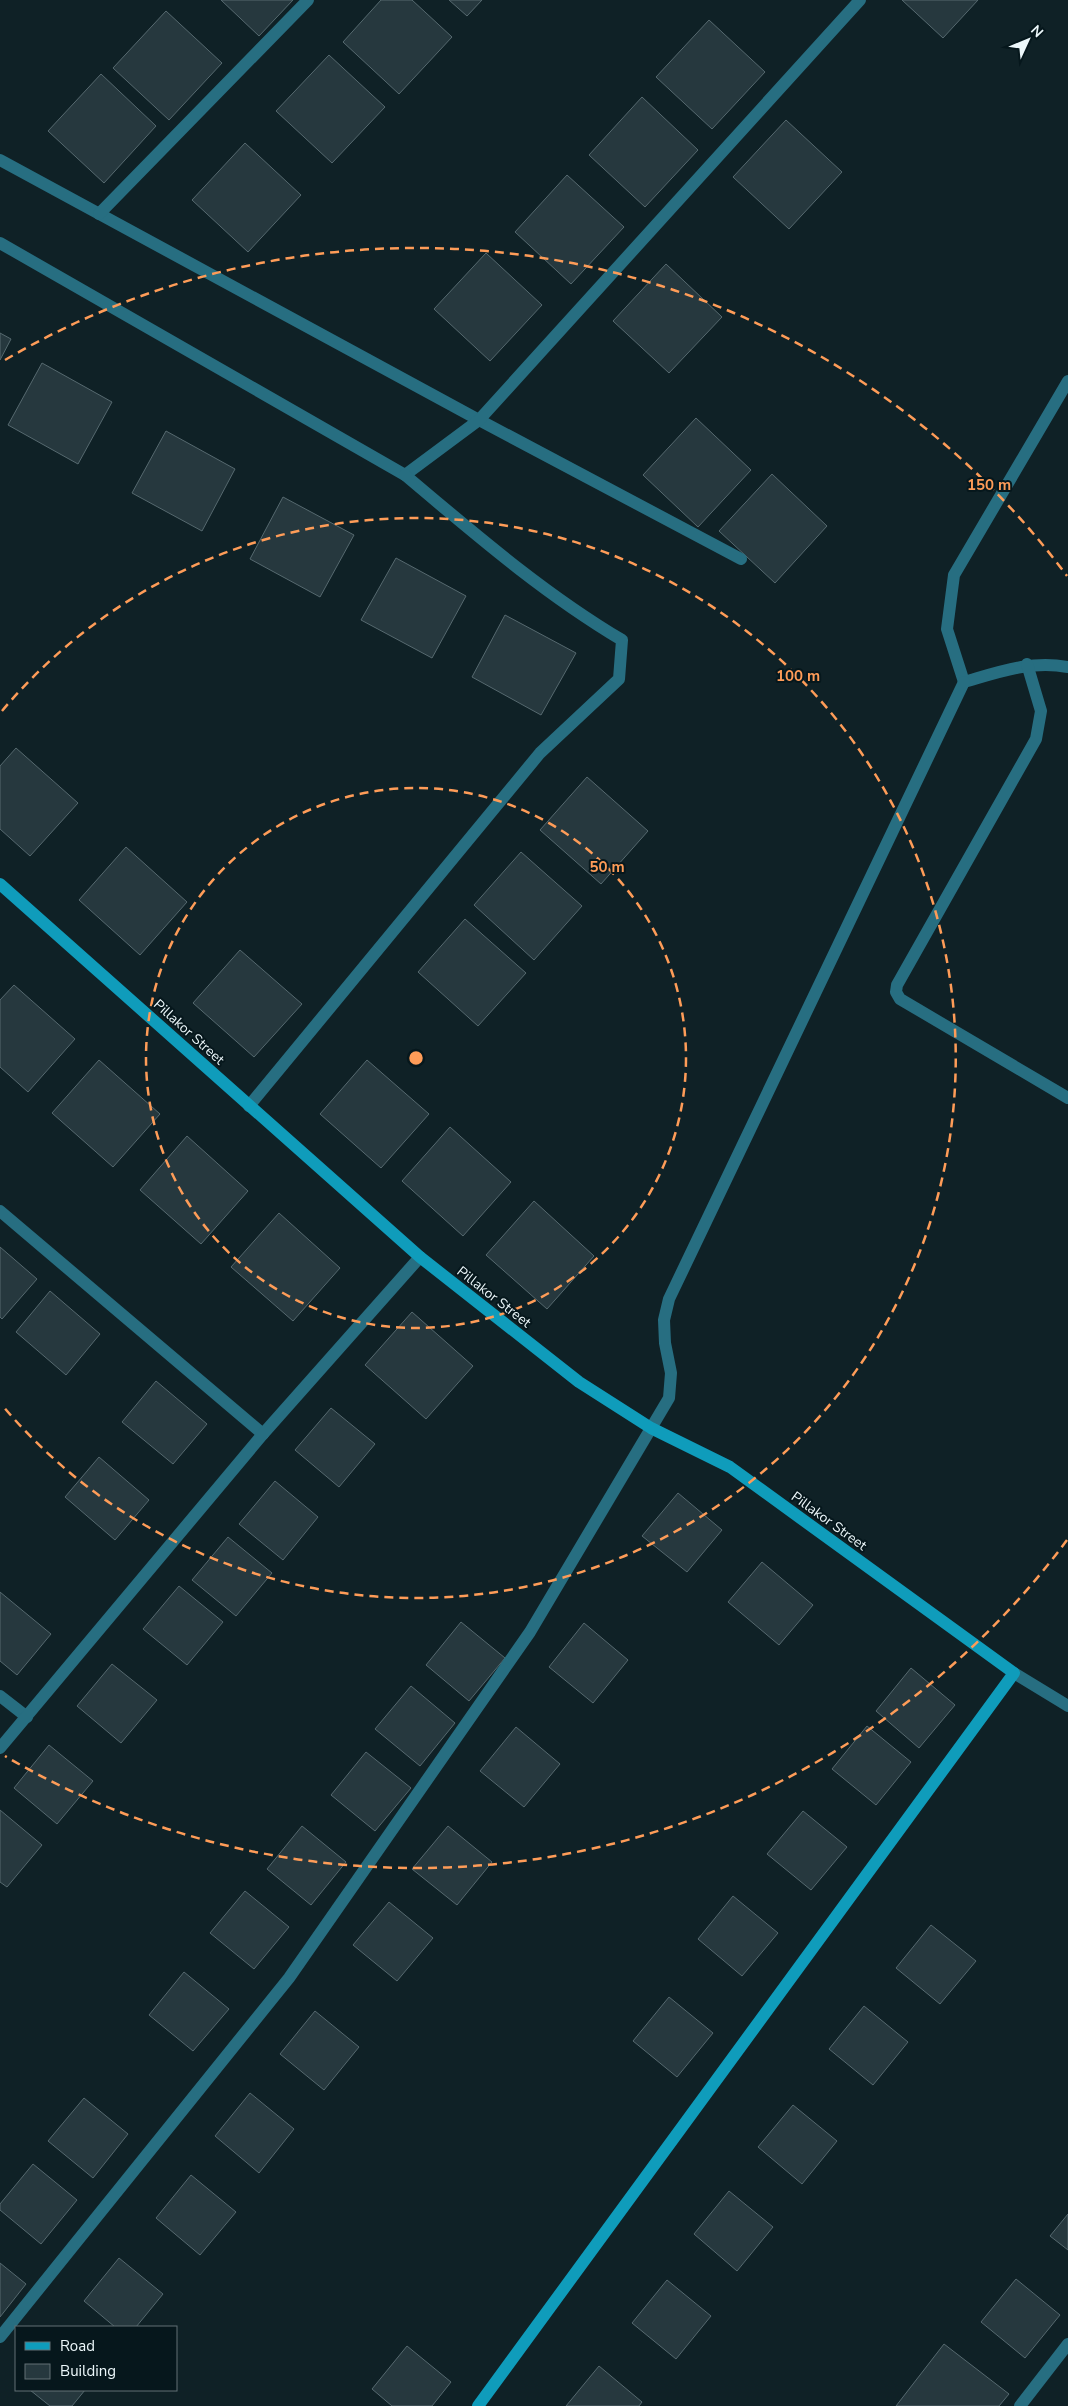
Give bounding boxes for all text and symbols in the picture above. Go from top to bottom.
north arrow [1003,15,1053,65]
text: N [1027,21,1047,42]
text: 150 m [967,475,1011,495]
text: 100 m [776,666,820,686]
text: 50 m [589,857,625,877]
street label: Pillakor Street [149,995,229,1069]
centre of rings [407,1049,425,1067]
street label: Pillakor Street [453,1262,535,1332]
street label: Pillakor Street [787,1487,871,1555]
legend [15,2326,178,2391]
text: Road [60,2336,95,2356]
text: Building [60,2361,116,2381]

